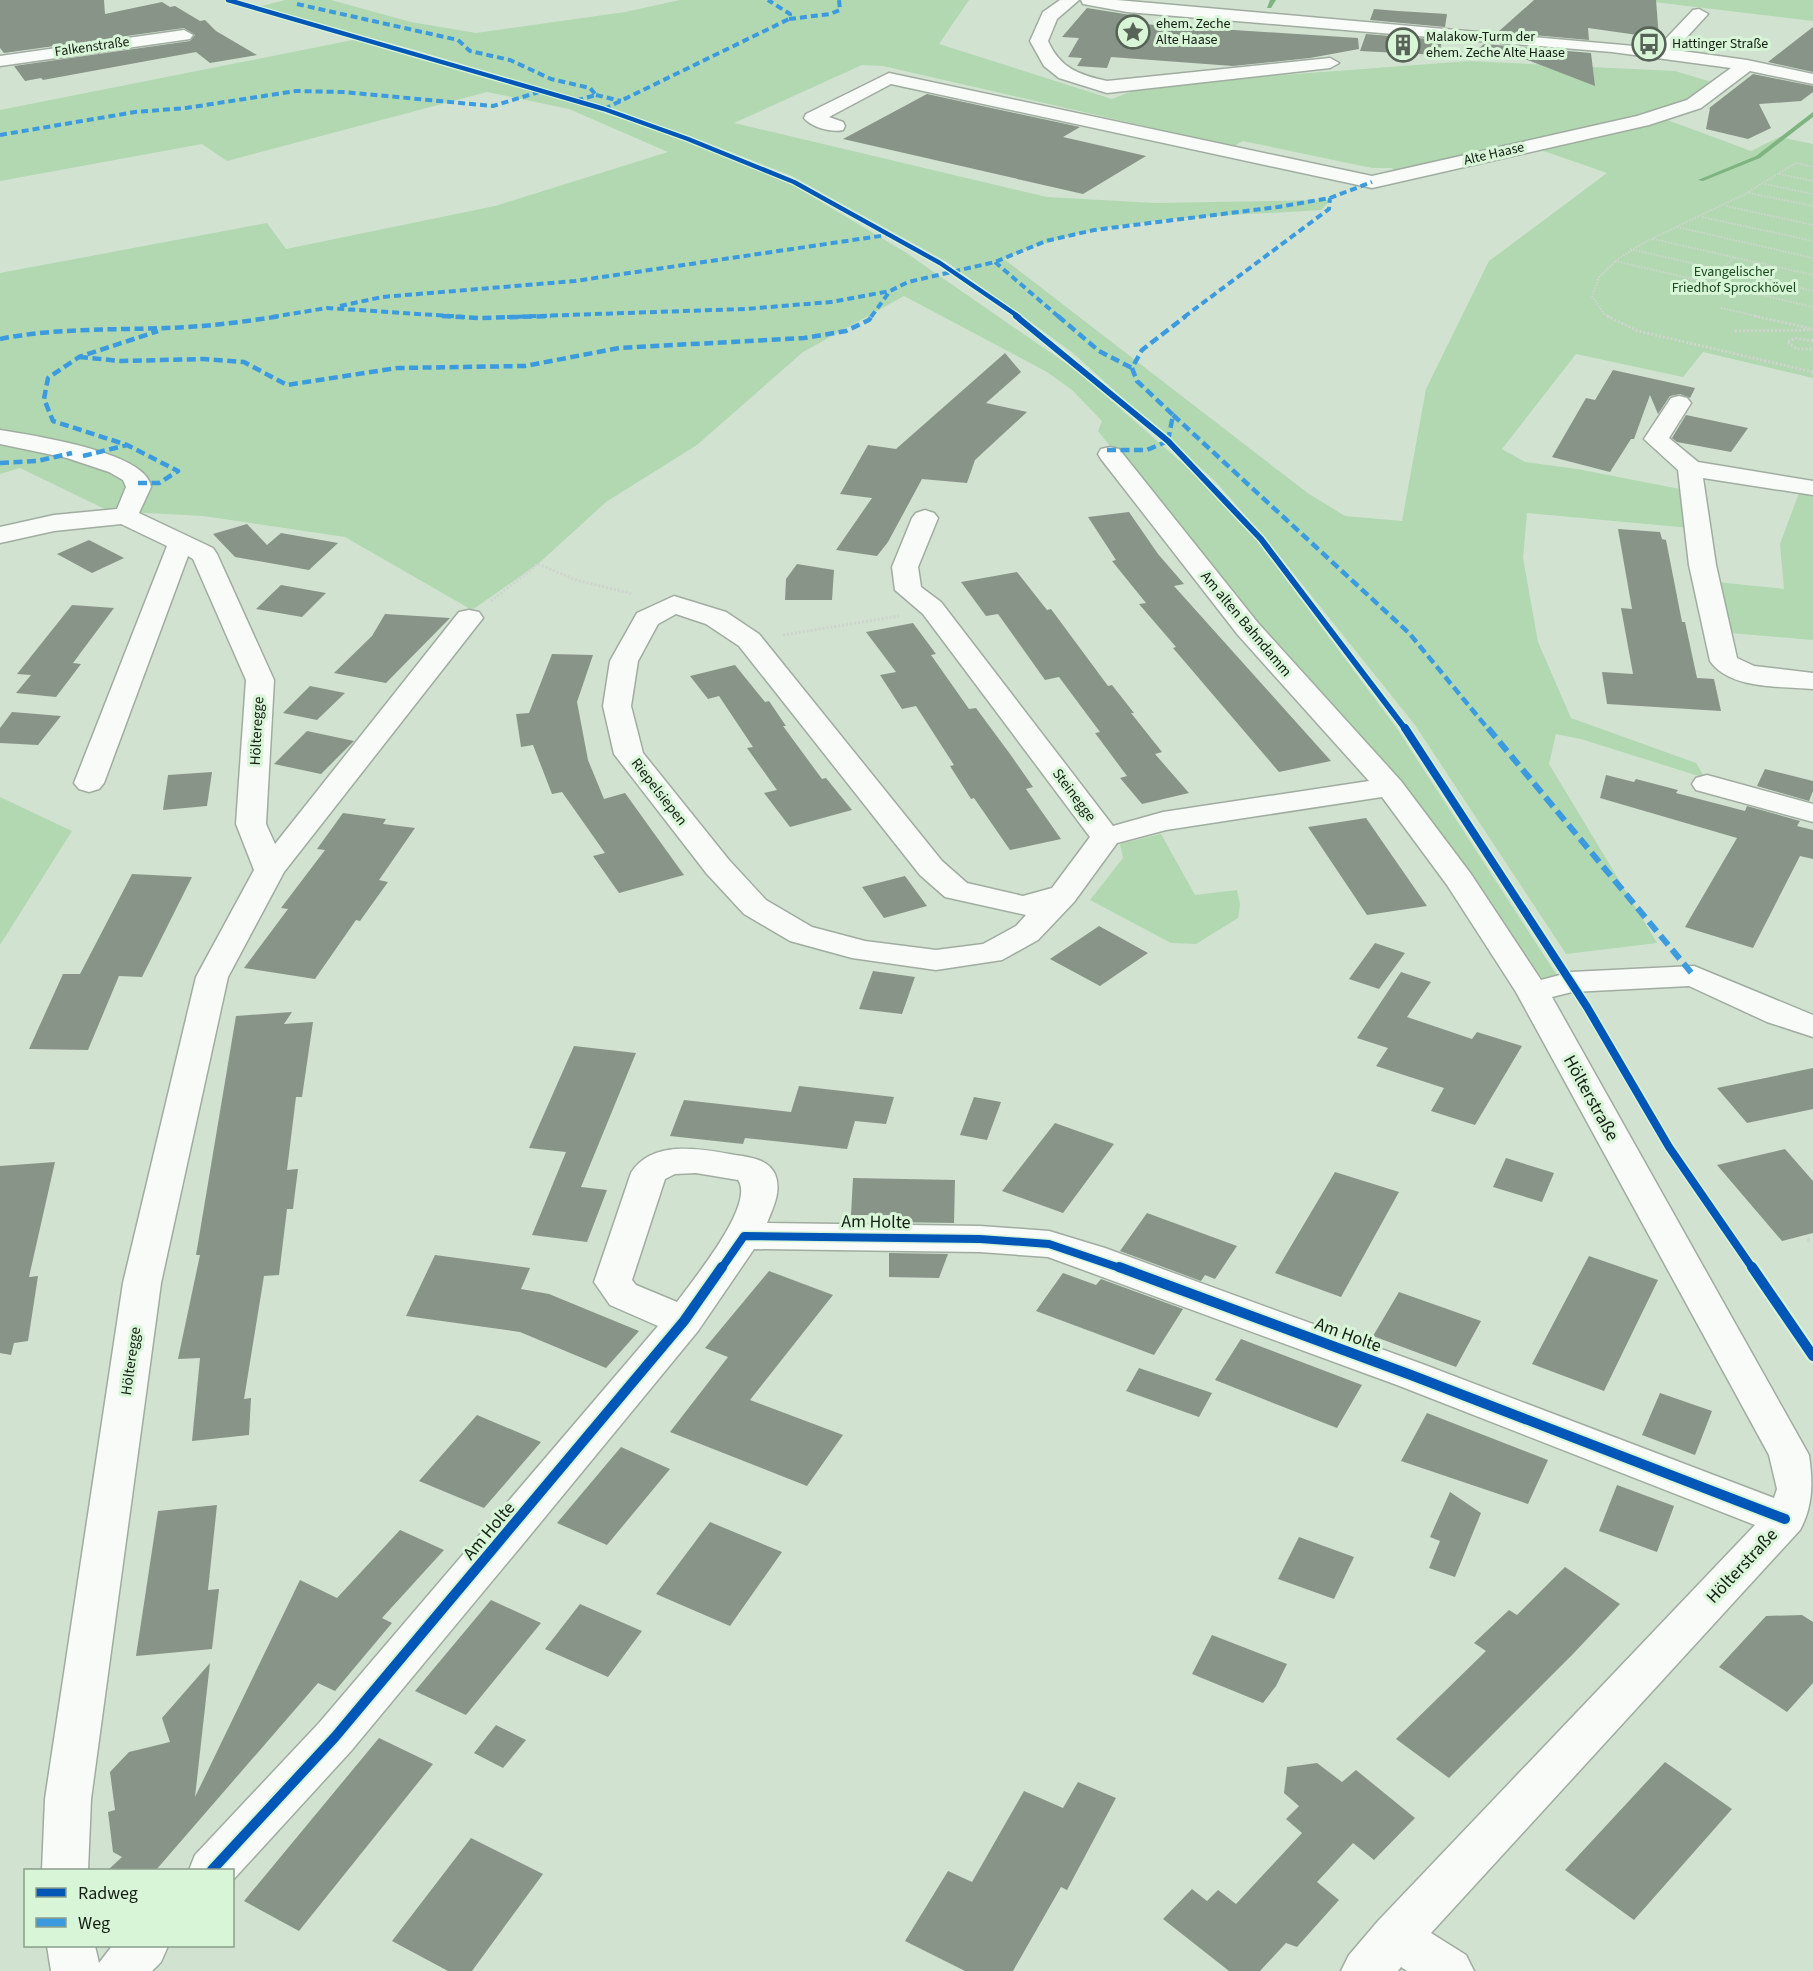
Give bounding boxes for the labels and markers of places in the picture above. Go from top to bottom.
place icon: ehem. Zeche Alte Haase [1115,14,1151,50]
place label: ehem. Zeche Alte Haase [1156,14,1231,50]
bus stop icon: Hattinger Straße [1631,26,1667,62]
building icon: Malakow-Turm der ehem. Zeche Alte Haase [1385,27,1421,63]
place label: Malakow-Turm der ehem. Zeche Alte Haase [1426,27,1565,63]
place label: Hattinger Straße [1672,34,1768,54]

